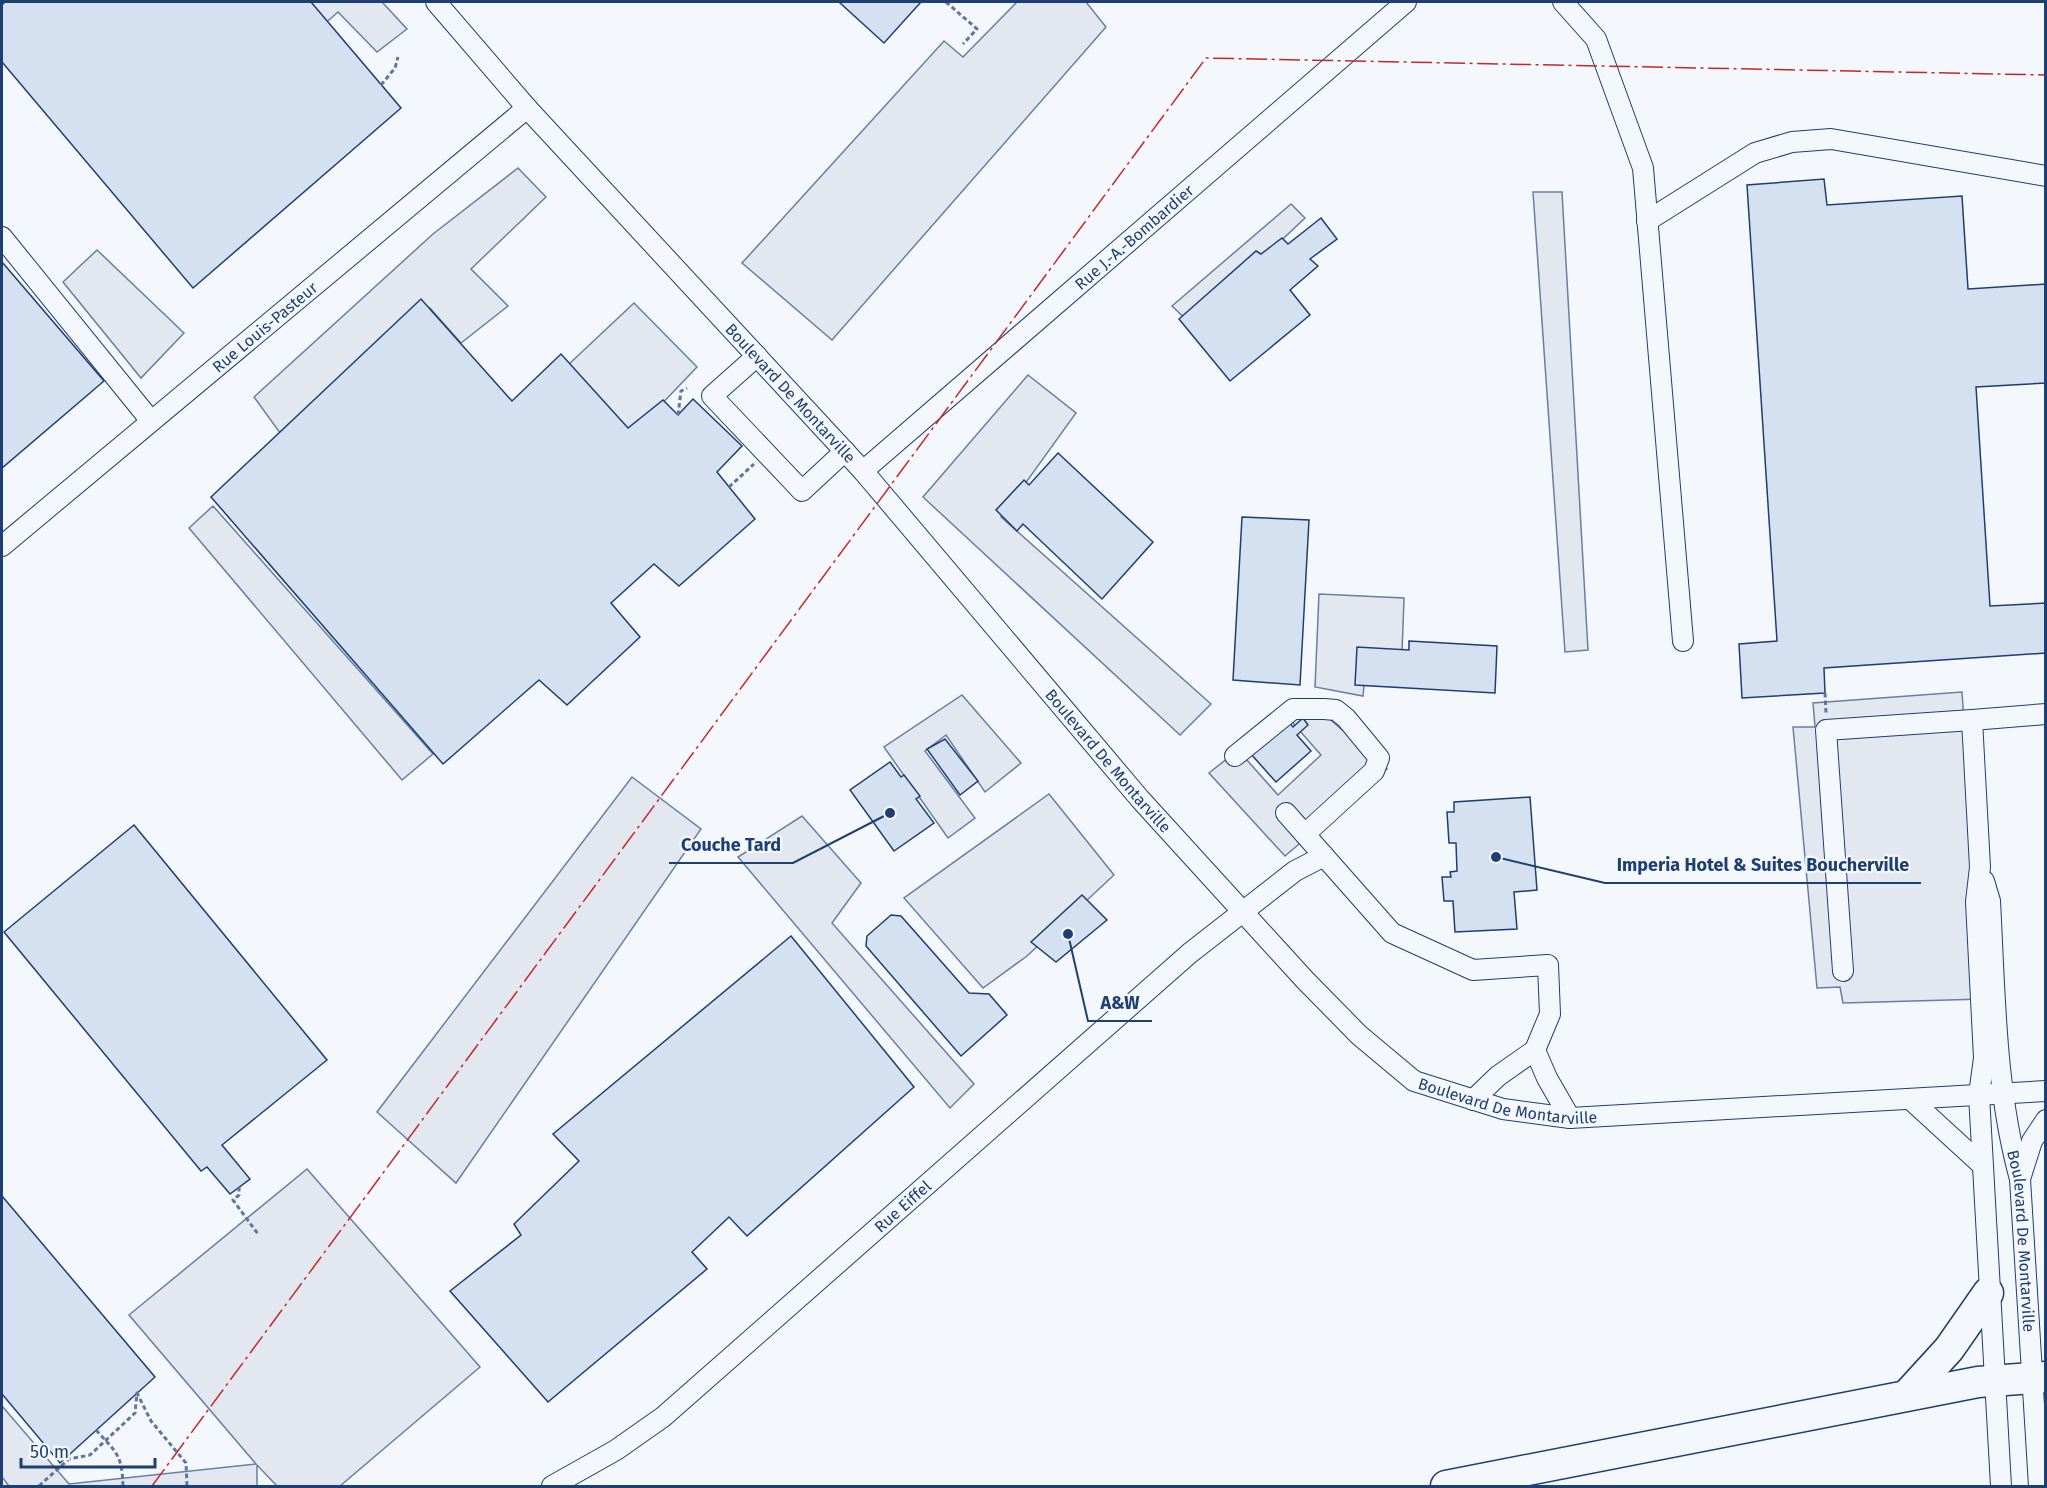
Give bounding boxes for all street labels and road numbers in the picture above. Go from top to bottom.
street label: Rue J.-A.-Bombardier [1071,180,1198,293]
street label: Rue Louis-Pasteur [208,277,322,376]
street label: Boulevard De Montarville [722,319,860,467]
street label: Boulevard De Montarville [1042,685,1175,836]
street label: Boulevard De Montarville [1416,1073,1598,1128]
street label: Boulevard De Montarville [2004,1148,2039,1333]
street label: Rue Eiffel [870,1176,935,1236]

